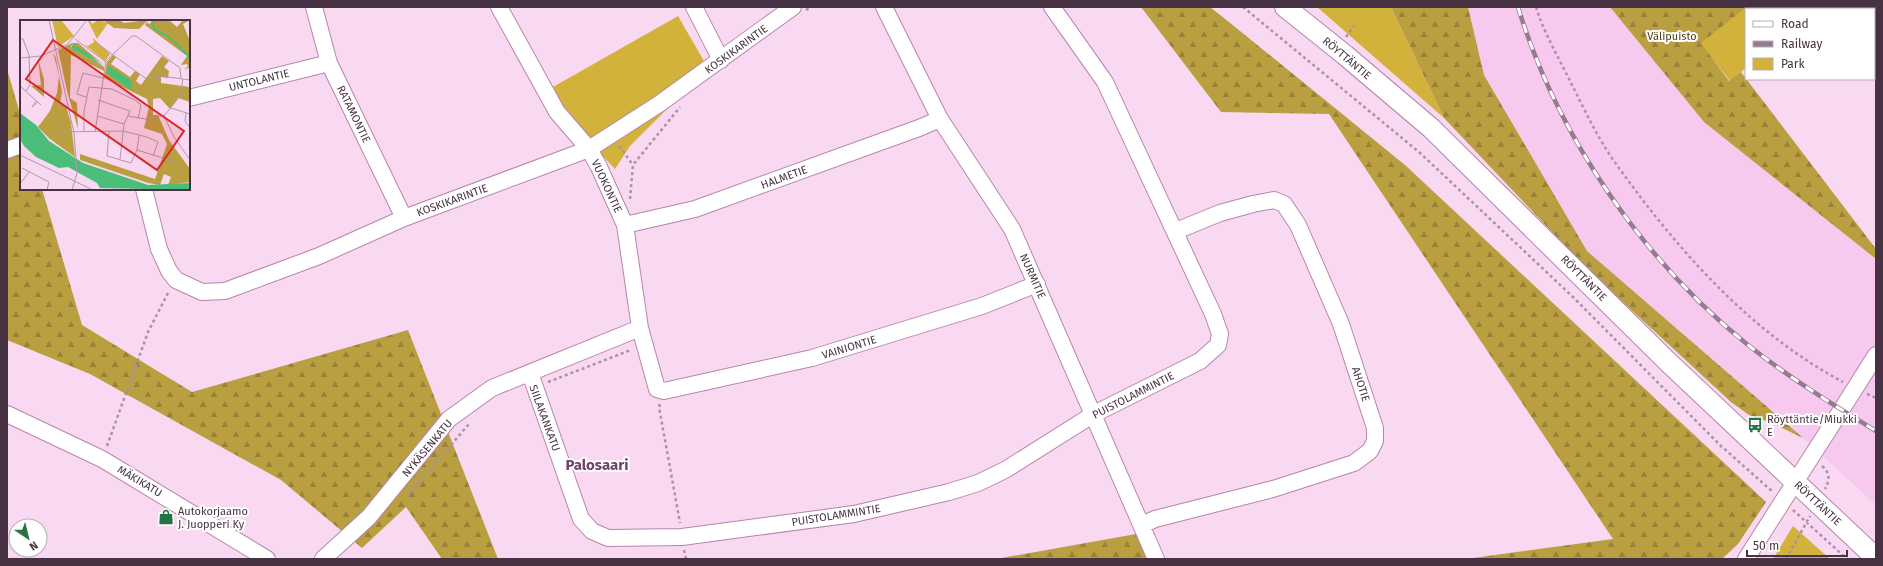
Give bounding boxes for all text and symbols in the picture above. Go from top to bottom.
legend [1745,8,1875,80]
text: Road [1781,17,1809,31]
inset map [20,20,190,190]
street label: KOSKIKARINTIE [702,22,770,77]
park label: Välipuisto [1647,30,1697,43]
street label: RÖYTTÄNTIE [1320,34,1374,83]
text: Railway [1781,37,1822,51]
text: Park [1781,57,1805,71]
street label: UNTOLANTIE [228,67,291,94]
street label: RATAMONTIE [334,83,373,145]
street label: VUOKONTIE [589,158,625,215]
street label: HALMETIE [759,163,809,192]
street label: KOSKIKARINTIE [415,182,490,219]
street label: NURMITIE [1017,252,1048,301]
street label: RÖYTTÄNTIE [1558,252,1610,304]
street label: VAINIONTIE [820,333,878,362]
street label: AHOTIE [1349,365,1372,403]
street label: PUISTOLAMMINTIE [1090,369,1176,422]
street label: SIILAKANKATU [526,383,563,453]
place label: Röyttäntie/Miukki E [1767,413,1857,439]
street label: NYKÄSENKATU [399,416,455,480]
bus stop icon: Röyttäntie/Miukki E [1746,416,1764,434]
district label: Palosaari [565,456,629,474]
street label: MÄKIKATU [115,462,165,500]
street label: RÖYTTÄNTIE [1792,478,1845,528]
street label: PUISTOLAMMINTIE [791,502,882,529]
place label: Autokorjaamo J. Juopperi Ky [178,505,248,531]
shop icon: Autokorjaamo J. Juopperi Ky [157,508,175,526]
north arrow [8,518,48,558]
scale bar [1747,532,1847,558]
text: N [27,538,40,553]
text: 50 m [1753,539,1779,553]

